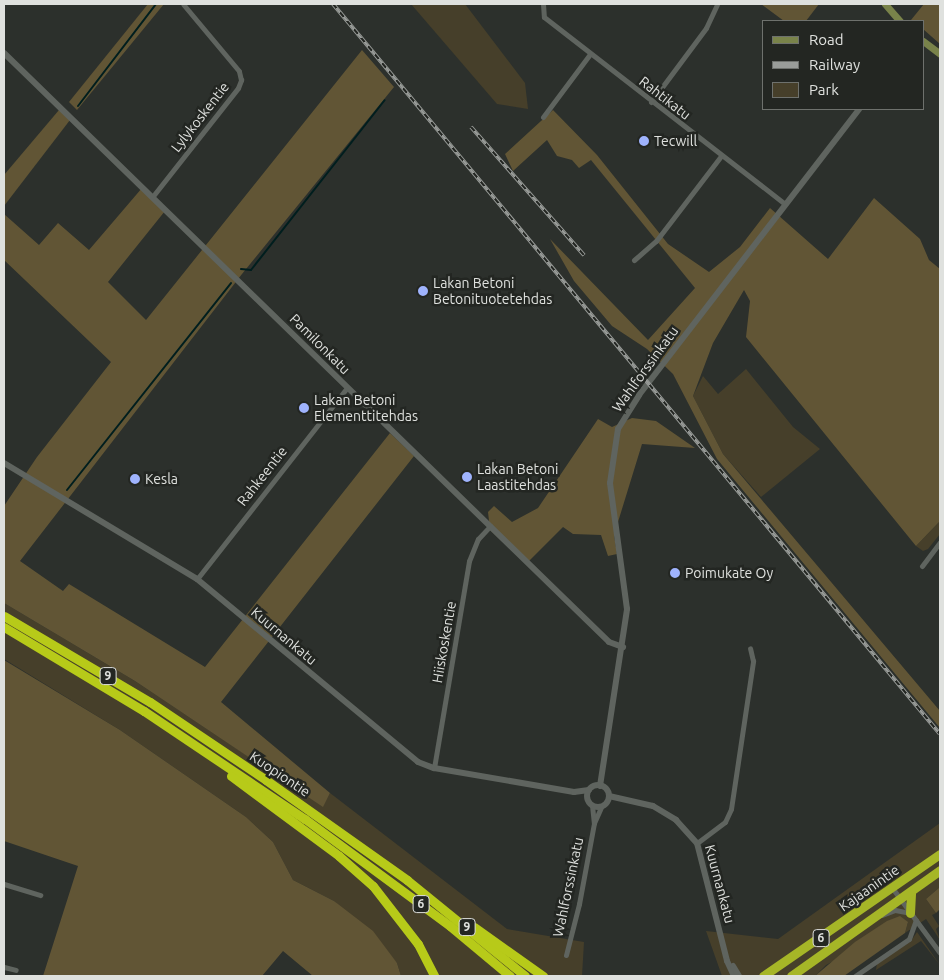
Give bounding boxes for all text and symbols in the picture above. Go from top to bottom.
legend [762,20,924,110]
text: Road [809,31,844,48]
text: Railway [809,56,860,73]
street label: Rahtikatu [636,73,694,123]
street label: Lylykoskentie [167,79,233,155]
text: Park [809,81,839,98]
place label: Tecwill [654,133,697,149]
marker: Tecwill [638,135,650,147]
place label: Lakan Betoni Betonituotetehdas [433,275,552,308]
marker: Lakan Betoni Betonituotetehdas [417,285,429,297]
street label: Pamilonkatu [286,310,354,378]
street label: Wahlforssinkatu [608,323,682,415]
place label: Lakan Betoni Elementtitehdas [314,392,418,424]
marker: Lakan Betoni Elementtitehdas [298,402,310,414]
street label: Rahkeentie [234,443,290,509]
place label: Lakan Betoni Laastitehdas [477,461,558,494]
place label: Kesla [145,471,178,487]
marker: Lakan Betoni Laastitehdas [461,471,473,483]
marker: Kesla [129,473,141,485]
place label: Poimukate Oy [685,565,773,581]
marker: Poimukate Oy [669,567,681,579]
street label: Hiiskoskentie [429,600,459,684]
street label: Kuurnankatu [248,604,320,668]
road number: 9 [99,666,117,686]
street label: Kuopiontie [247,748,313,800]
street label: Wahlforssinkatu [549,836,587,938]
street label: Kuurnankatu [701,843,739,925]
street label: Kajaanintie [836,861,902,915]
road number: 6 [412,894,430,914]
road number: 9 [458,918,476,936]
road number: 6 [812,928,830,948]

